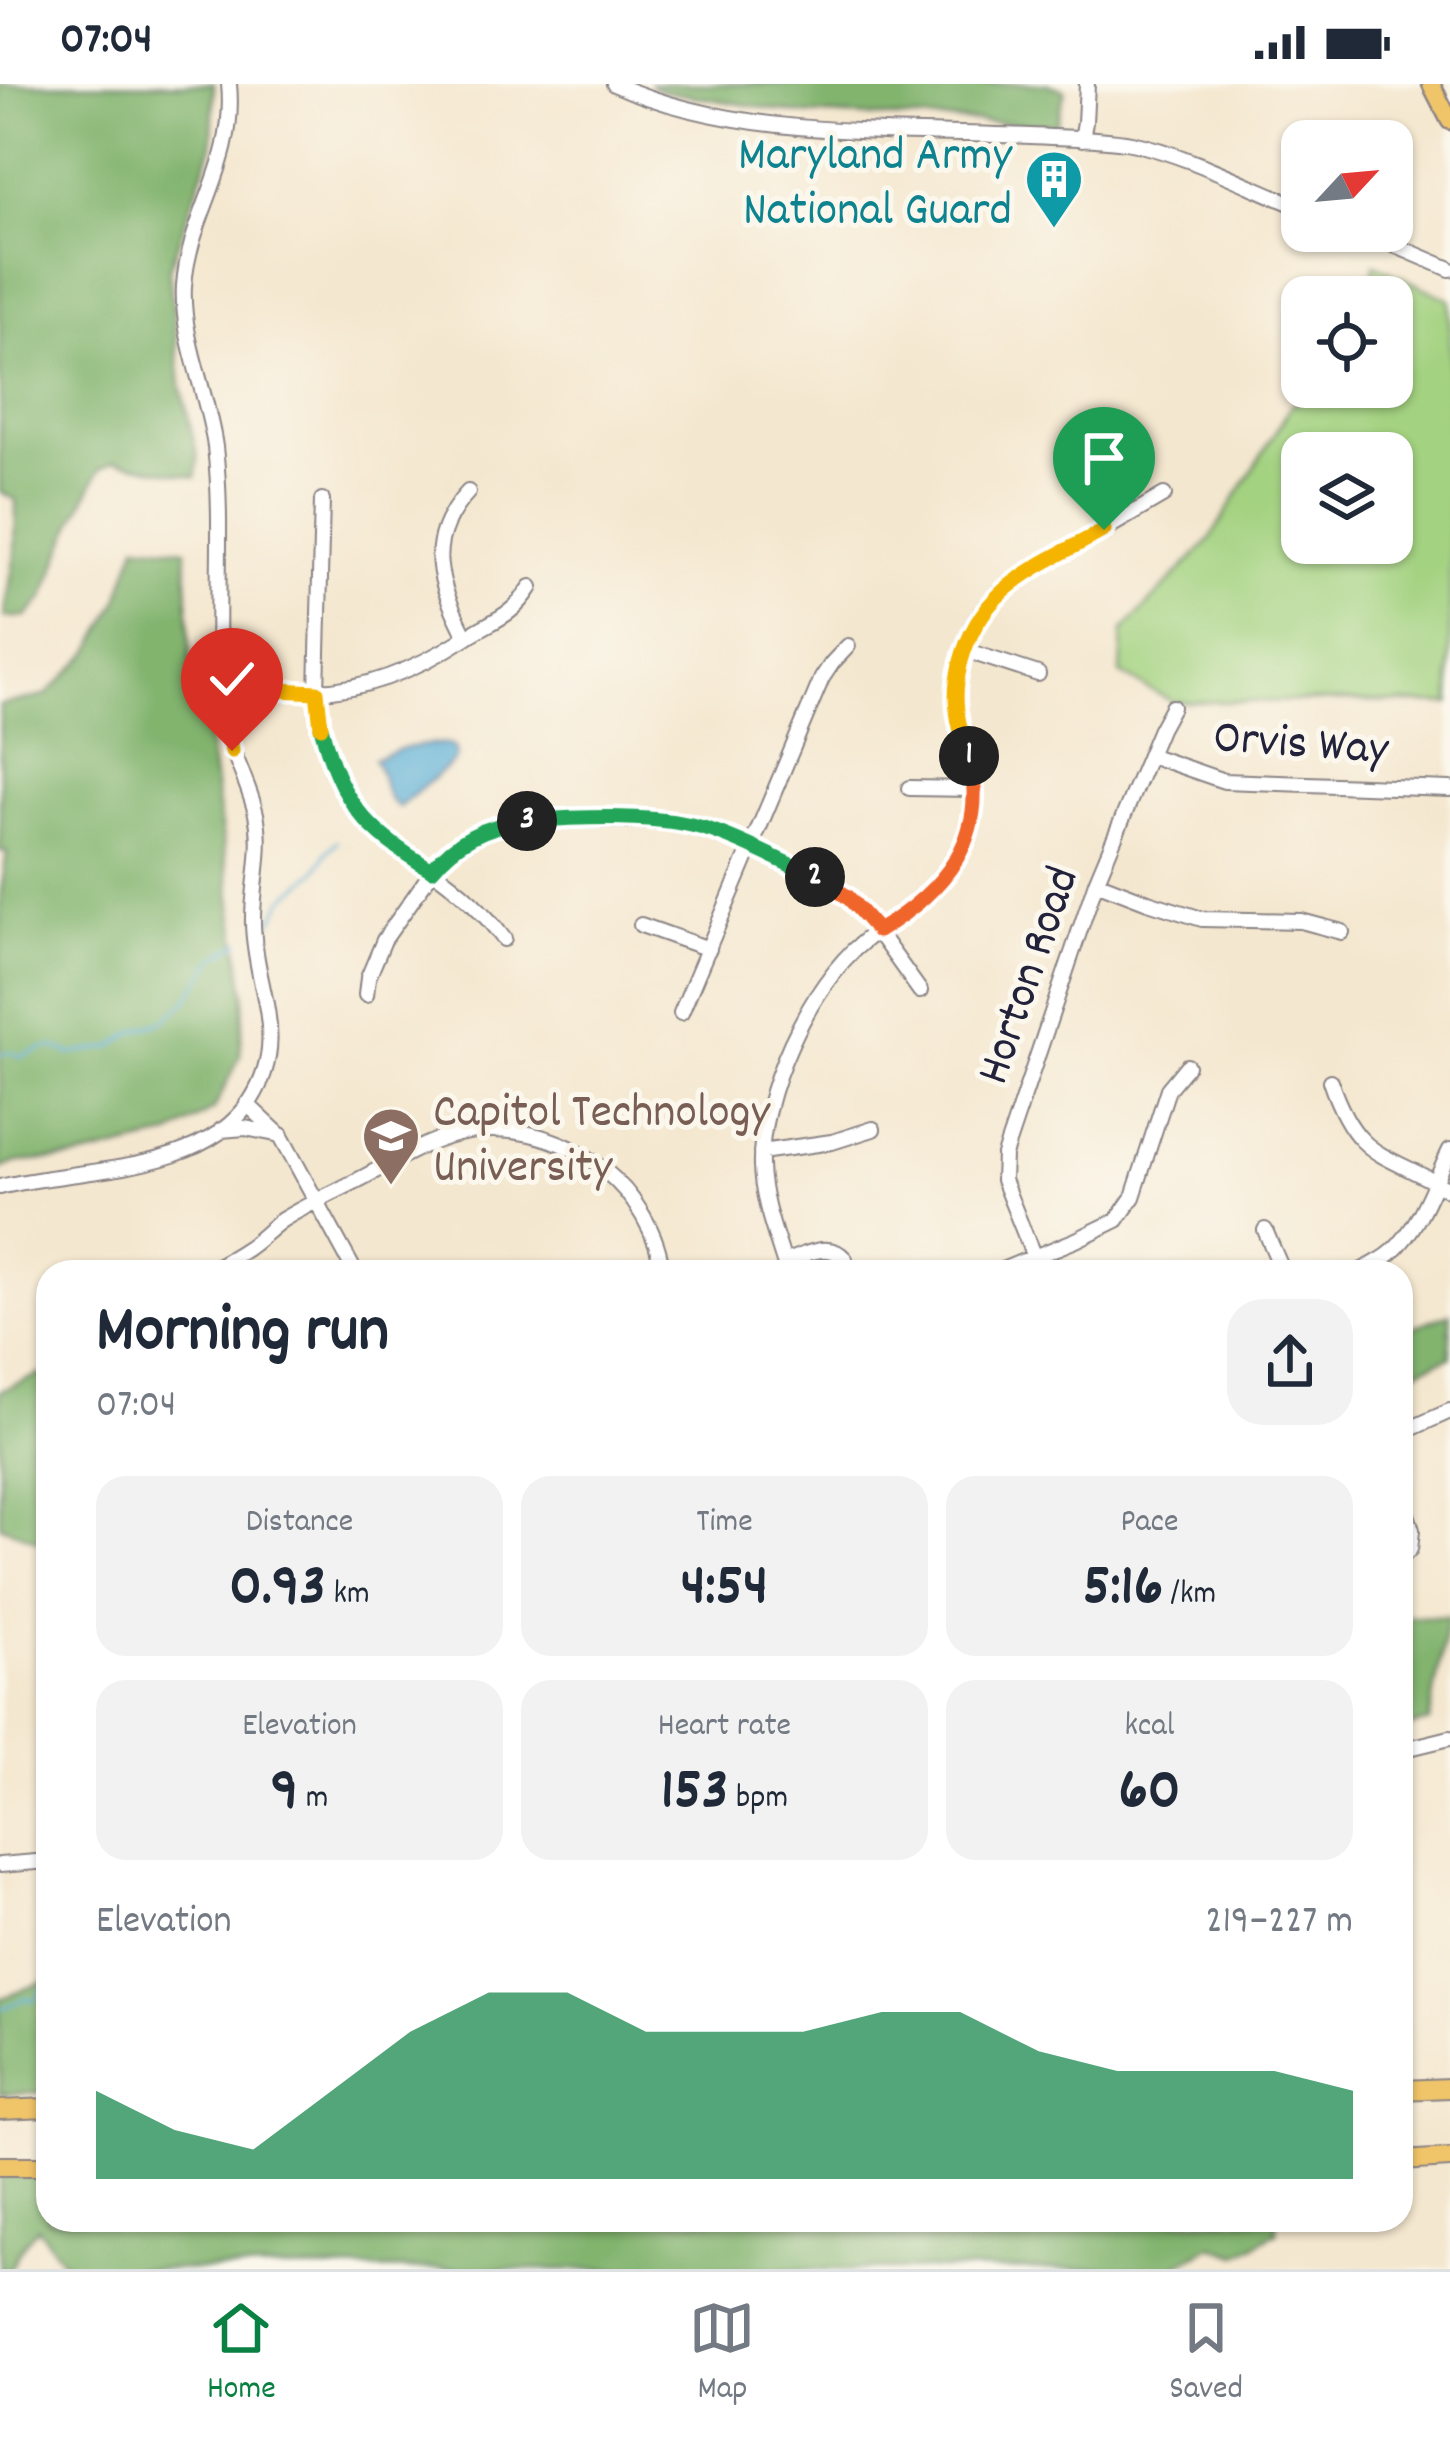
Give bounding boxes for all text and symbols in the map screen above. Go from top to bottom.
text: 07:04 [60,10,152,74]
north arrow [1281,120,1413,252]
map controls [1281,120,1413,564]
place label: Maryland Army National Guard [738,124,1014,248]
building icon: Maryland Army National Guard [1023,148,1085,230]
button: locate [1281,276,1413,408]
pin [1053,407,1155,530]
icon: arrive [1071,425,1137,491]
button: layers [1281,432,1413,564]
pin [181,628,283,751]
icon: check [199,646,265,712]
street label: Orvis Way [1211,706,1392,787]
pin: 1 [939,726,999,786]
text: 1 [965,732,973,779]
pin: 3 [497,791,557,851]
text: 3 [520,797,534,844]
pin: 2 [785,847,845,907]
text: 2 [808,853,822,900]
street label: Horton Road [962,858,1100,1094]
place label: Capitol Technology University [433,1081,772,1205]
school or university icon: Capitol Technology University [360,1105,422,1187]
text: Morning run [96,1288,389,1382]
button: share [1227,1299,1353,1425]
text: 07:04 [96,1380,176,1435]
text: Distance [246,1500,353,1547]
text: Time [696,1500,753,1547]
text: Pace [1120,1500,1179,1547]
text: 0.93 [229,1547,326,1633]
text: 4:54 [681,1547,768,1633]
text: 5:16 [1083,1547,1163,1633]
text: km [326,1572,370,1619]
text: /km [1163,1572,1216,1619]
text: Elevation [242,1704,357,1751]
text: Heart rate [658,1704,791,1751]
text: kcal [1124,1704,1175,1751]
text: 9 [271,1751,298,1837]
text: 153 [661,1751,728,1837]
text: 60 [1118,1751,1181,1837]
text: m [298,1776,328,1823]
text: bpm [728,1776,788,1823]
text: Elevation [96,1896,232,1951]
text: 219–227 m [1205,1896,1353,1951]
tab: Home [207,2295,276,2414]
tab: Map [689,2295,755,2414]
tab: Saved [1169,2295,1243,2414]

